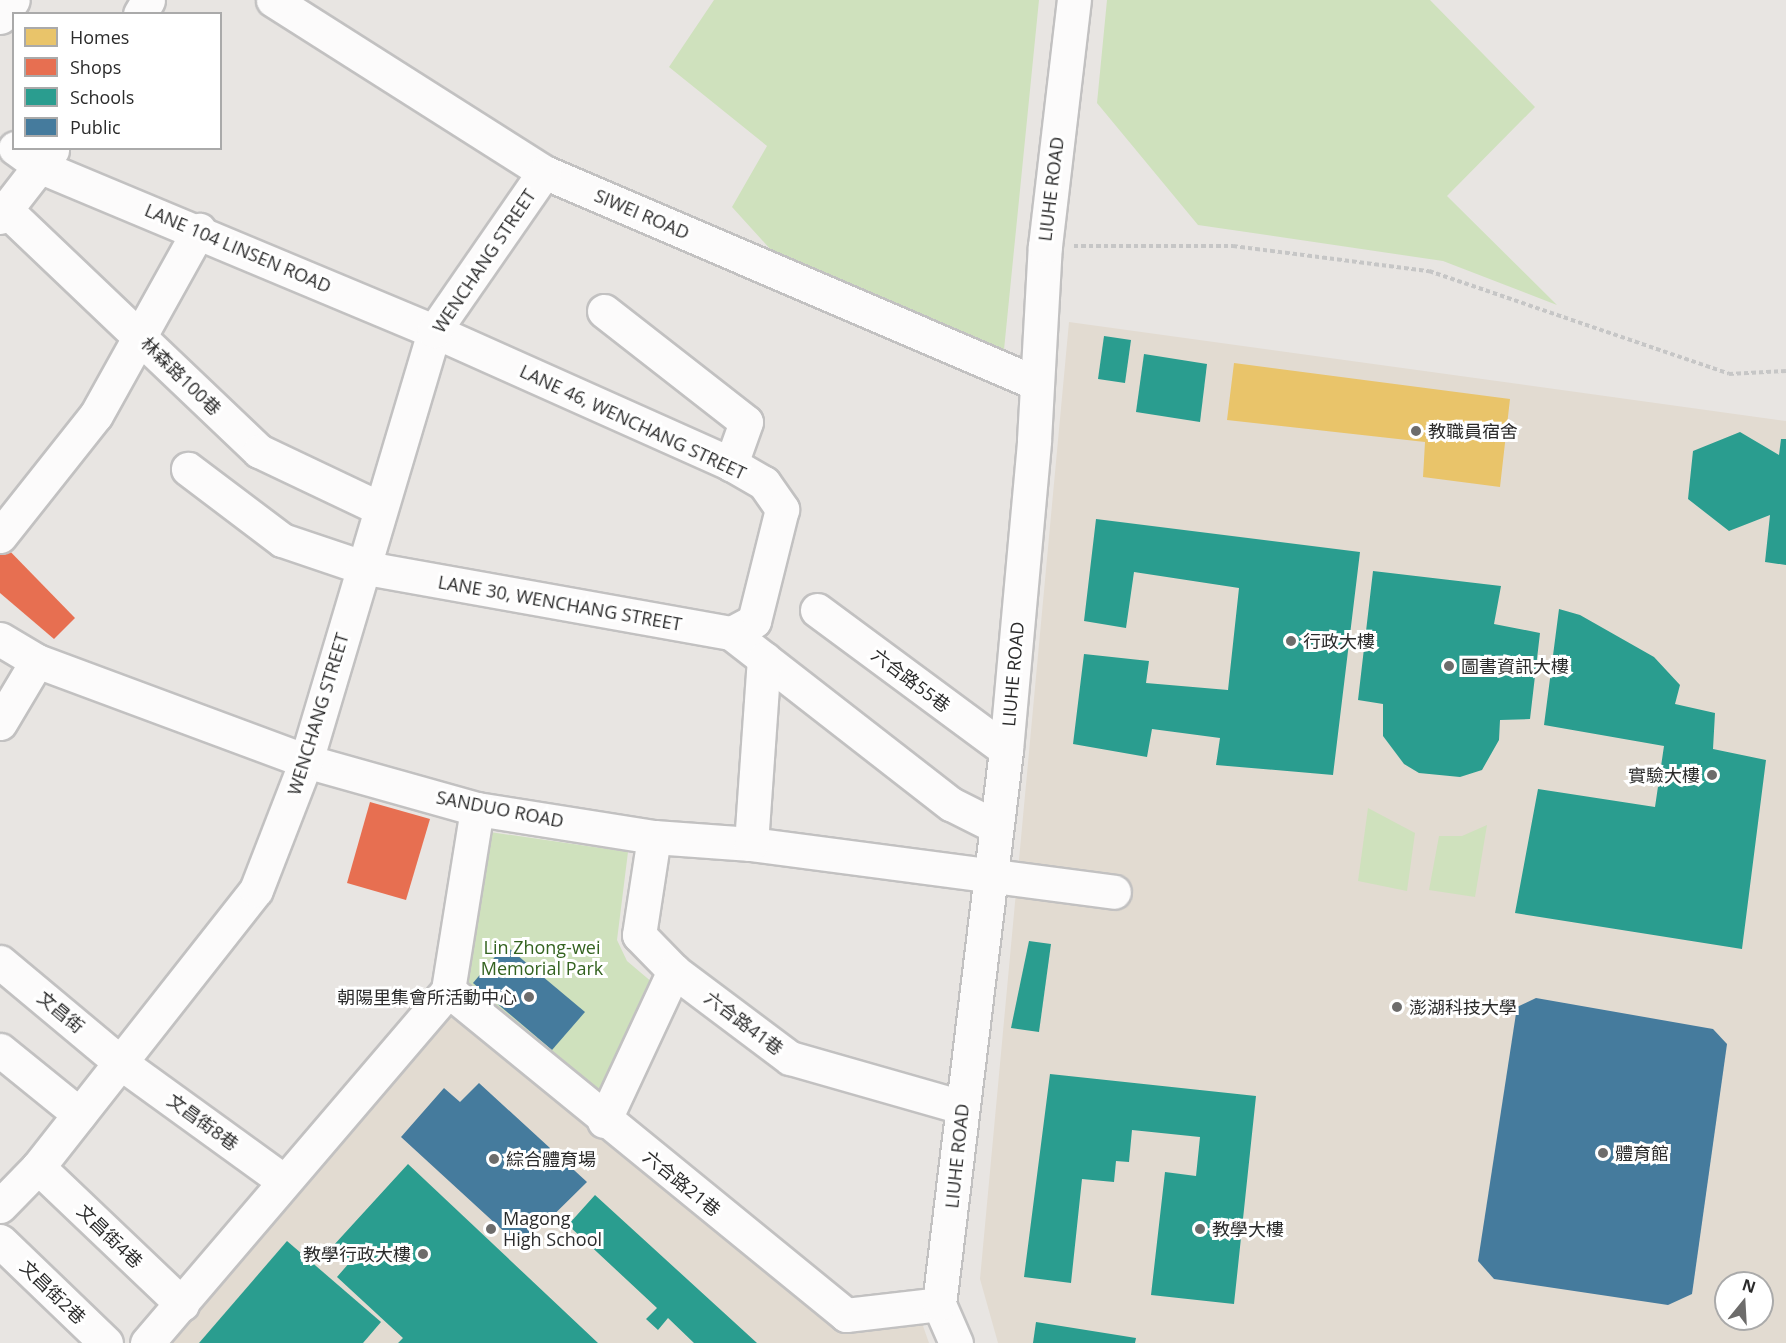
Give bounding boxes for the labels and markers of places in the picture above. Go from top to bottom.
place label: 教職員宿舍 [1428,420,1518,442]
marker: 教職員宿舍 [1409,424,1423,438]
place label: 行政大樓 [1303,630,1375,652]
marker: 行政大樓 [1284,634,1298,648]
place label: 圖書資訊大樓 [1461,655,1569,677]
marker: 圖書資訊大樓 [1442,659,1456,673]
place label: 實驗大樓 [1628,764,1700,786]
marker: 實驗大樓 [1705,768,1719,782]
place label: 朝陽里集會所活動中心 [337,986,517,1008]
marker: 朝陽里集會所活動中心 [522,990,536,1004]
place label: 澎湖科技大學 [1409,996,1517,1018]
marker: 澎湖科技大學 [1390,1000,1404,1014]
place label: 體育館 [1615,1142,1669,1164]
marker: 體育館 [1596,1146,1610,1160]
place label: 綜合體育場 [506,1148,596,1170]
marker: 綜合體育場 [487,1152,501,1166]
place label: Magong High School [503,1208,602,1250]
place label: 教學大樓 [1212,1218,1284,1240]
marker: Magong High School [484,1222,498,1236]
marker: 教學大樓 [1193,1222,1207,1236]
place label: 教學行政大樓 [303,1243,411,1265]
marker: 教學行政大樓 [416,1247,430,1261]

